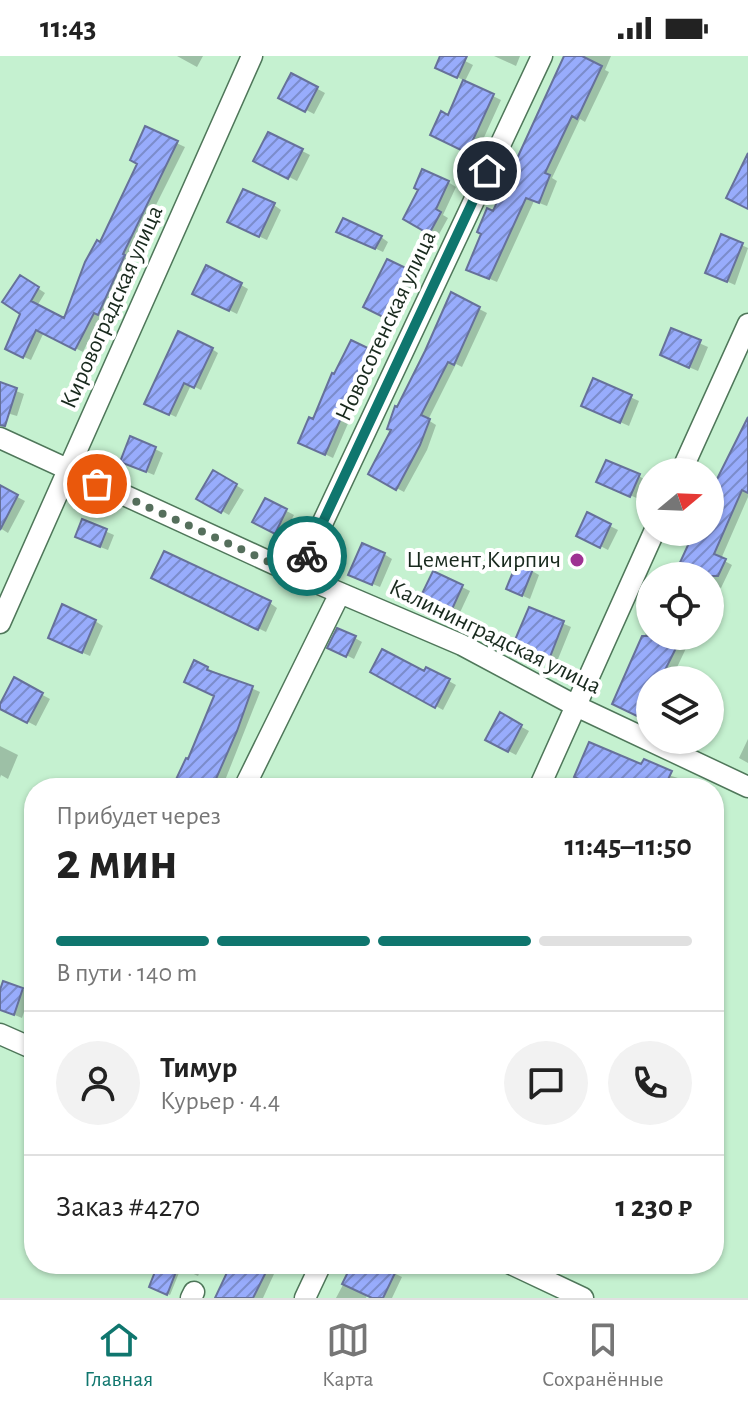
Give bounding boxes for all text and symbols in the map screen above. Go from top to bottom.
text: 11:43 [40,13,97,43]
pin [453,137,521,205]
icon: home [465,149,509,193]
street label: Кировоградская улица [56,202,168,412]
street label: Новосотенская улица [331,227,441,425]
pin [63,450,131,518]
north arrow [636,458,724,546]
map controls [636,458,724,754]
icon: bag [75,462,119,506]
courier [267,516,347,596]
icon: bike [285,534,329,578]
place label: Цемент,Кирпич [406,548,561,572]
marker: Цемент,Кирпич [568,551,586,569]
button: locate [636,562,724,650]
street label: Калининградская улица [385,575,605,699]
button: layers [636,666,724,754]
text: Прибудет через [56,803,221,829]
text: 11:45–11:50 [565,831,692,861]
text: 2 мин [56,836,178,888]
text: В пути · 140 m [56,960,197,986]
button: person [56,1041,140,1125]
button: chat [504,1041,588,1125]
button: phone [608,1041,692,1125]
text: Тимур [160,1053,237,1083]
text: Курьер · 4.4 [160,1088,280,1114]
text: Заказ #4270 [56,1192,200,1222]
text: 1 230 ₽ [615,1192,692,1222]
tab: Главная [84,1318,153,1392]
tab: Карта [322,1318,374,1392]
tab: Сохранённые [542,1318,664,1392]

